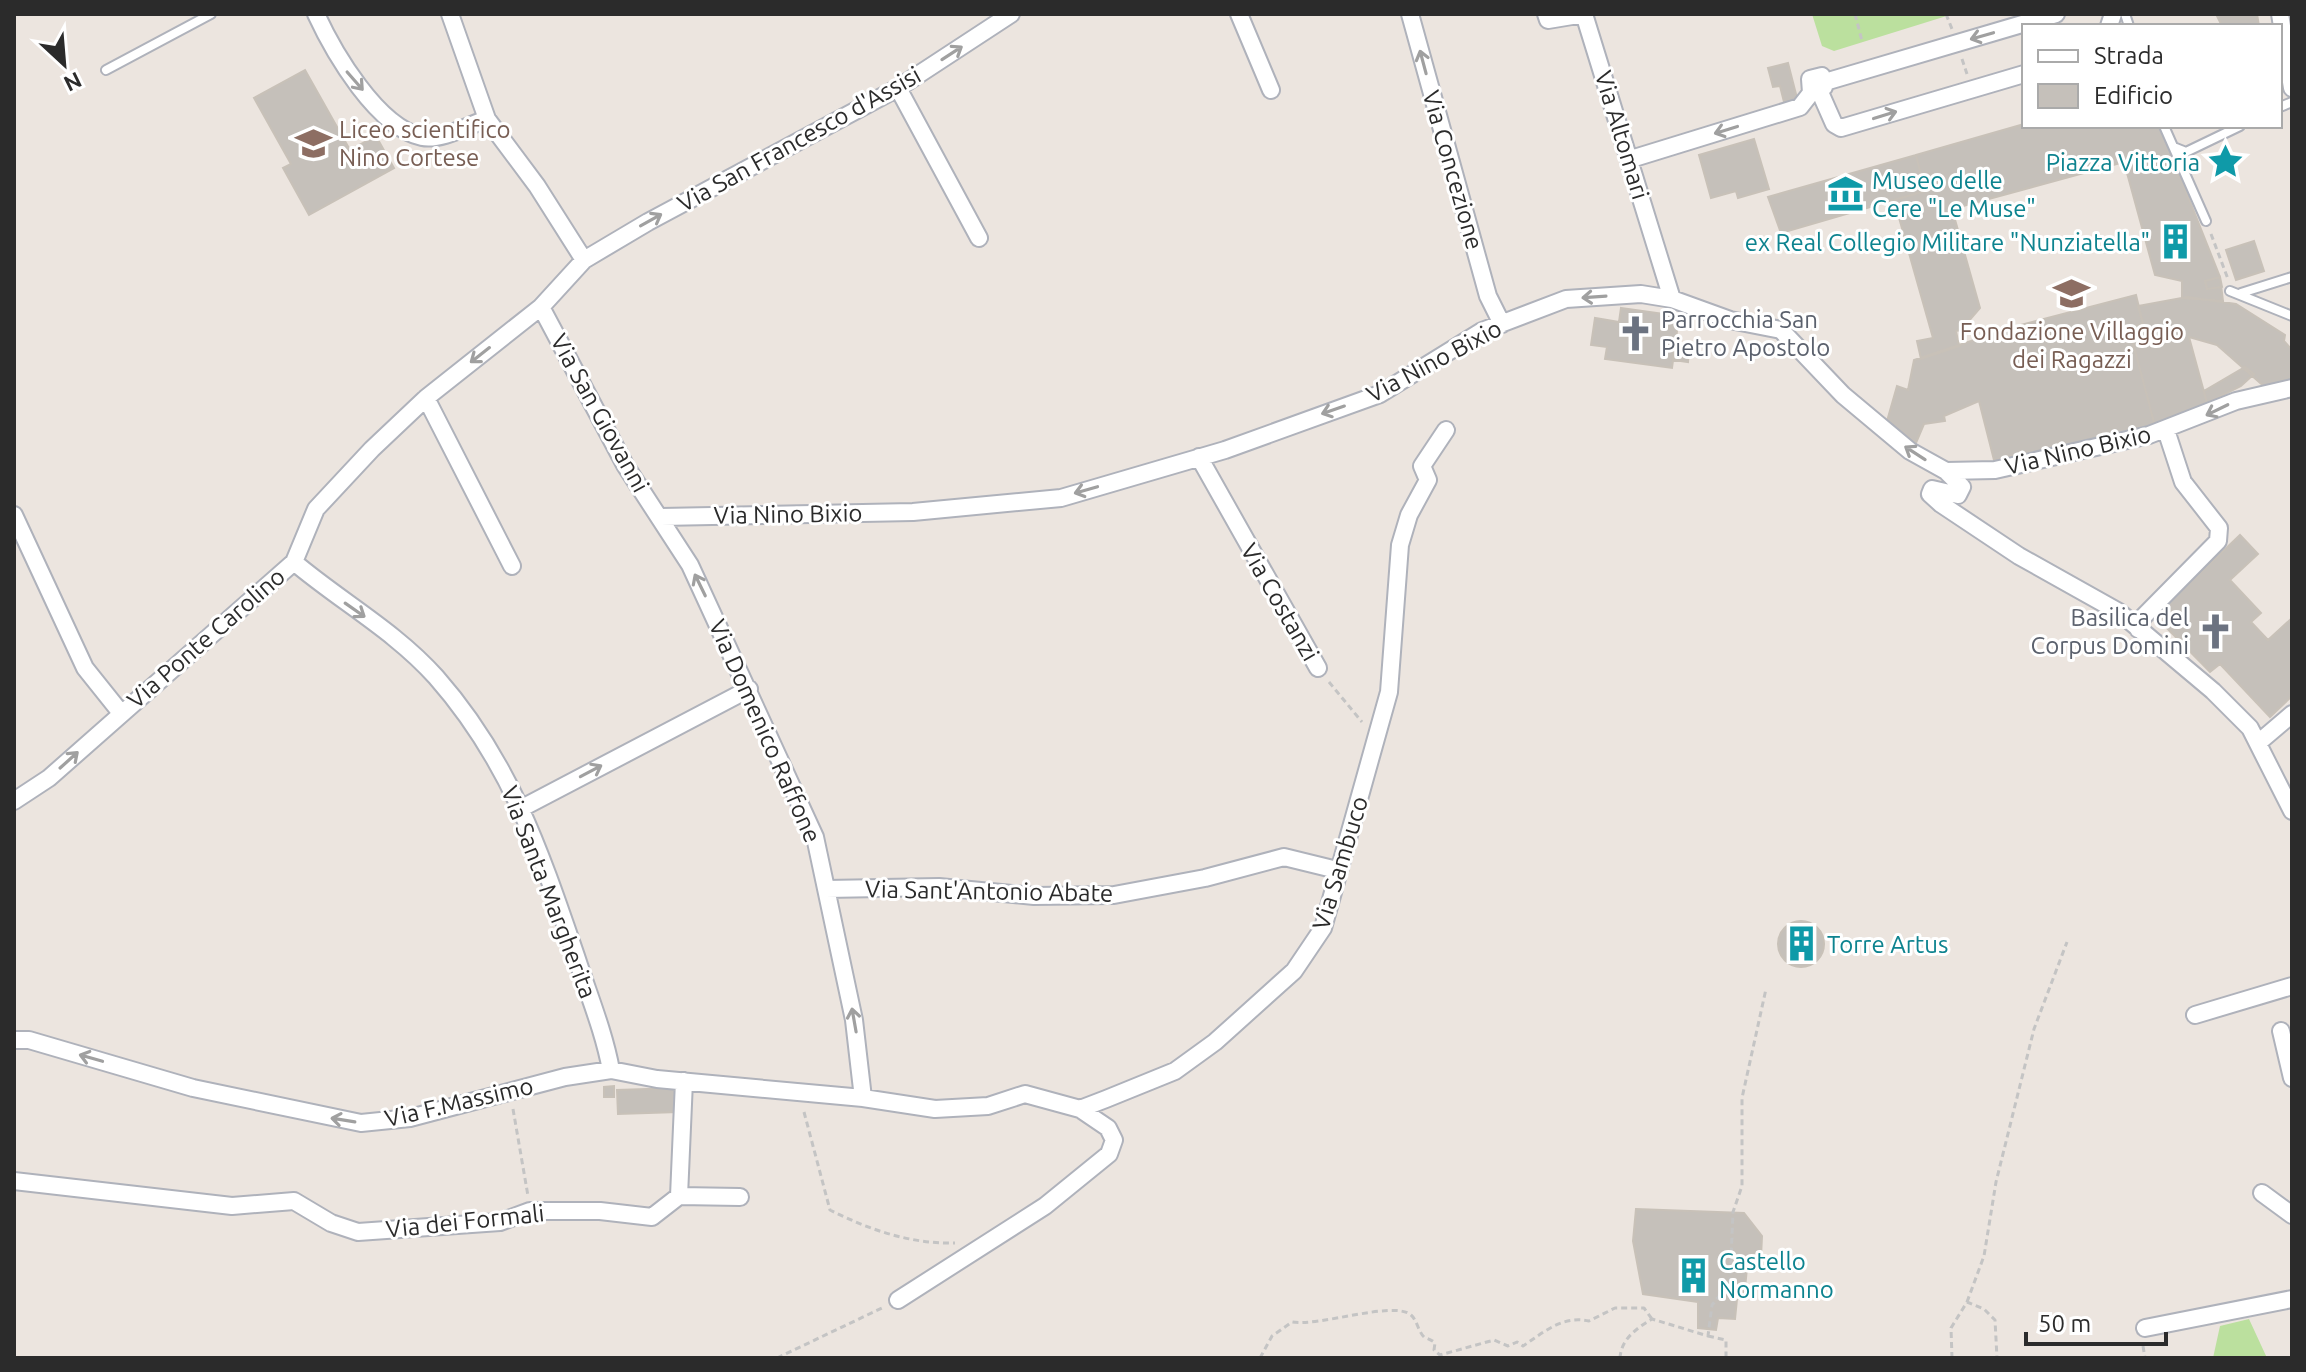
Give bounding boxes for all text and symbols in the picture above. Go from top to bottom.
north arrow [24,24,104,104]
legend [2022,24,2282,128]
one-way arrow [1969,29,1995,44]
text: Strada [2094,42,2164,69]
one-way arrow [940,45,962,61]
one-way arrow [1415,49,1430,75]
street label: Via San Francesco d'Assisi [673,61,925,217]
street label: Via Altomari [1590,67,1654,203]
text: N [60,68,86,97]
one-way arrow [345,71,363,91]
text: Edificio [2094,82,2173,109]
street label: Via Concezione [1417,87,1489,253]
one-way arrow [1872,107,1898,122]
place label: Liceo scientifico Nino Cortese [339,116,511,171]
one-way arrow [1713,123,1739,138]
school or university icon: Liceo scientifico Nino Cortese [294,124,332,162]
place icon: Piazza Vittoria [2207,143,2245,181]
place label: Piazza Vittoria [2046,149,2200,176]
place label: Museo delle Cere "Le Muse" [1872,167,2036,222]
museum icon: Museo delle Cere "Le Muse" [1827,175,1865,213]
one-way arrow [639,212,662,228]
building icon: ex Real Collegio Militare "Nunziatella" [2157,223,2195,261]
place label: ex Real Collegio Militare "Nunziatella" [1745,229,2150,256]
school or university icon: Fondazione Villaggio dei Ragazzi [2053,275,2091,313]
one-way arrow [1581,290,1608,305]
place label: Parrocchia San Pietro Apostolo [1661,306,1830,361]
street label: Via Nino Bixio [1362,314,1506,408]
church icon: Parrocchia San Pietro Apostolo [1616,314,1654,352]
place label: Fondazione Villaggio dei Ragazzi [1960,318,2184,373]
street label: Via San Giovanni [545,329,655,497]
one-way arrow [470,347,491,364]
one-way arrow [2206,403,2230,418]
one-way arrow [1321,404,1346,419]
street label: Via Nino Bixio [2002,420,2154,480]
one-way arrow [1904,444,1927,460]
one-way arrow [1074,484,1099,499]
street label: Via Nino Bixio [713,499,863,529]
street label: Via Costanzi [1236,538,1324,666]
street label: Via Ponte Carolino [122,562,290,714]
one-way arrow [692,574,707,598]
one-way arrow [344,602,366,618]
place label: Basilica del Corpus Domini [2030,604,2189,659]
church icon: Basilica del Corpus Domini [2196,612,2234,650]
street label: Via Domenico Raffone [704,615,826,847]
one-way arrow [59,751,79,769]
one-way arrow [579,763,603,779]
street label: Via Santa Margherita [496,782,602,1002]
street label: Via Sambuco [1307,793,1373,933]
street label: Via Sant'Antonio Abate [865,875,1113,907]
building icon: Torre Artus [1782,925,1820,963]
place label: Torre Artus [1827,931,1948,958]
one-way arrow [845,1008,860,1034]
one-way arrow [78,1050,104,1065]
street label: Via F.Massimo [382,1072,536,1132]
one-way arrow [331,1112,356,1127]
street label: Via dei Formali [384,1199,546,1243]
place label: Castello Normanno [1719,1248,1834,1303]
building icon: Castello Normanno [1674,1256,1712,1294]
scale bar [2026,1296,2166,1346]
text: 50 m [2038,1310,2091,1337]

